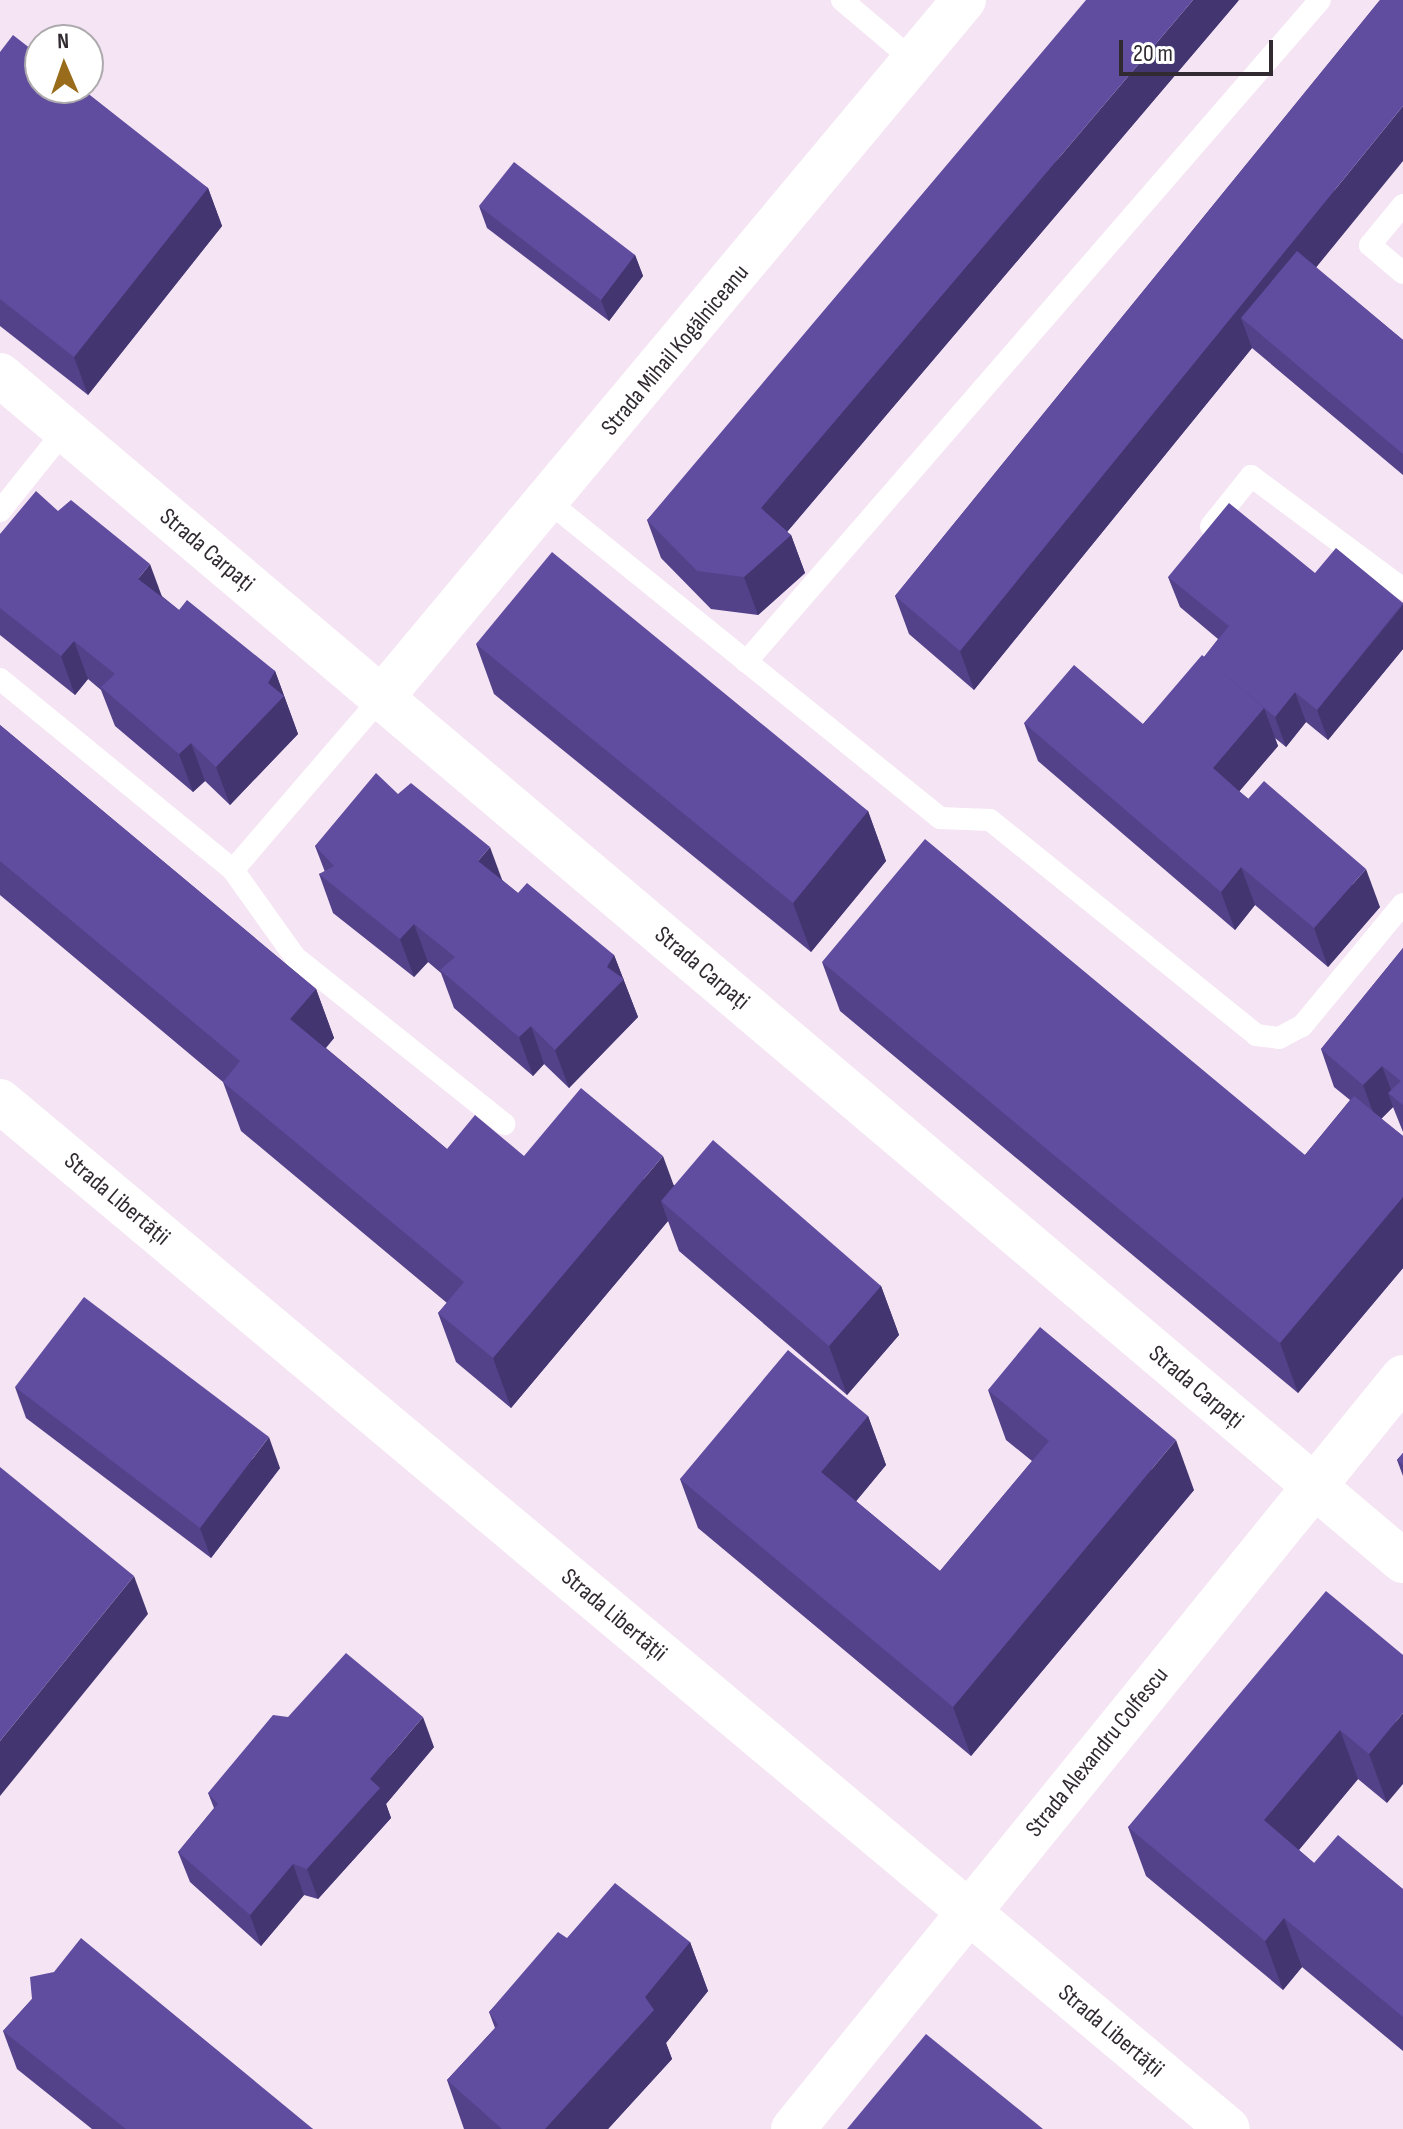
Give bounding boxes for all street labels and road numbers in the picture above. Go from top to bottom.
street label: Strada Mihail Kogălniceanu [595,259,755,441]
street label: Strada Carpați [154,502,260,598]
street label: Strada Carpați [649,920,755,1016]
street label: Strada Libertății [58,1146,176,1252]
street label: Strada Carpați [1143,1339,1249,1435]
street label: Strada Libertății [555,1562,673,1668]
street label: Strada Alexandru Colfescu [1020,1661,1174,1843]
street label: Strada Libertății [1052,1978,1170,2084]

